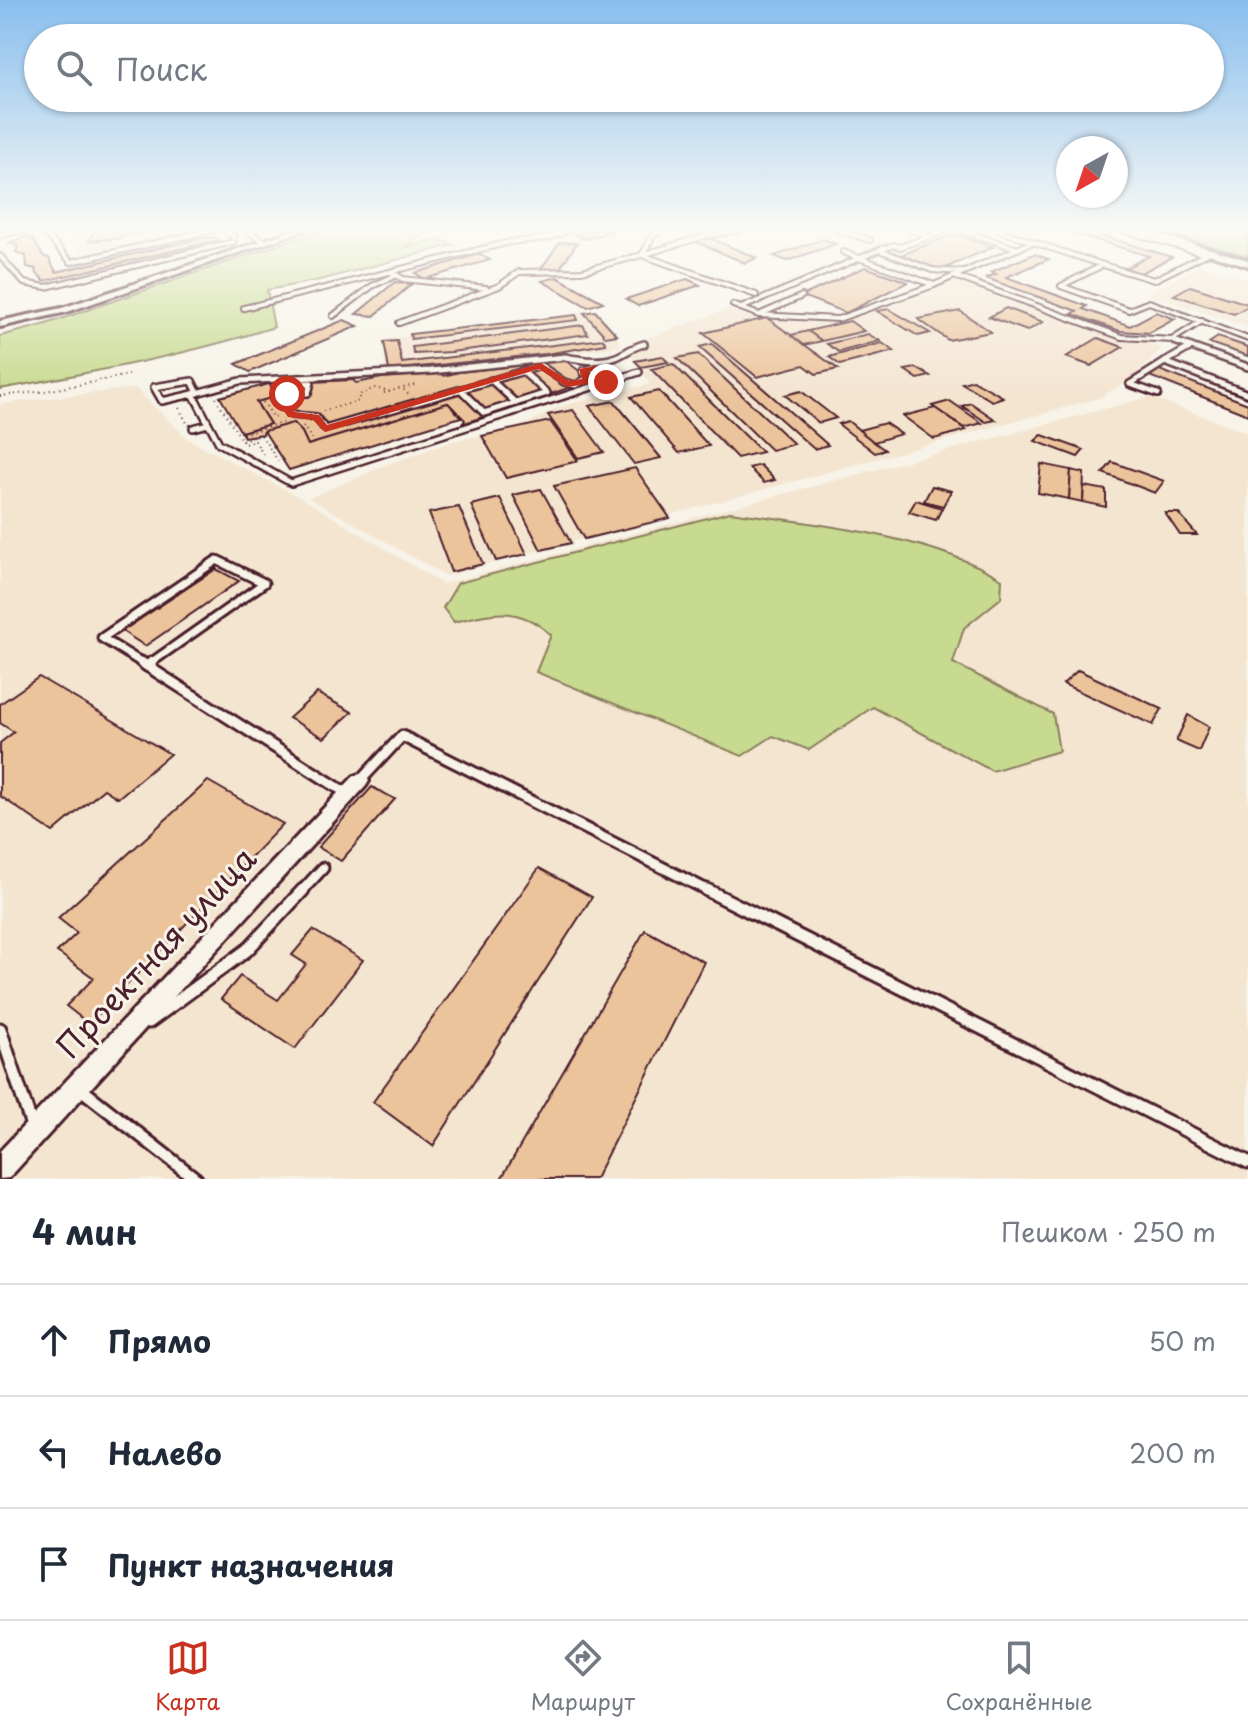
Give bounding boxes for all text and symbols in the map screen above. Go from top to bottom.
search box [24,24,1224,112]
icon: search [52,46,96,90]
text: Поиск [116,46,207,91]
north arrow [1056,136,1128,208]
route end [588,364,624,400]
route start [269,376,305,412]
street label: Проектная улица [44,835,267,1068]
text: 4 мин [32,1205,137,1257]
text: Пешком · 250 m [1001,1212,1216,1251]
icon: ahead [32,1318,76,1362]
text: Прямо [108,1318,211,1363]
text: 50 m [1149,1321,1216,1360]
icon: left [32,1430,76,1474]
text: Налево [108,1430,222,1475]
text: 200 m [1129,1433,1216,1472]
icon: arrive [32,1542,76,1586]
text: Пункт назначения [108,1542,394,1587]
tab: Карта [155,1636,220,1717]
tab: Маршрут [531,1636,635,1717]
tab: Сохранённые [946,1636,1093,1717]

